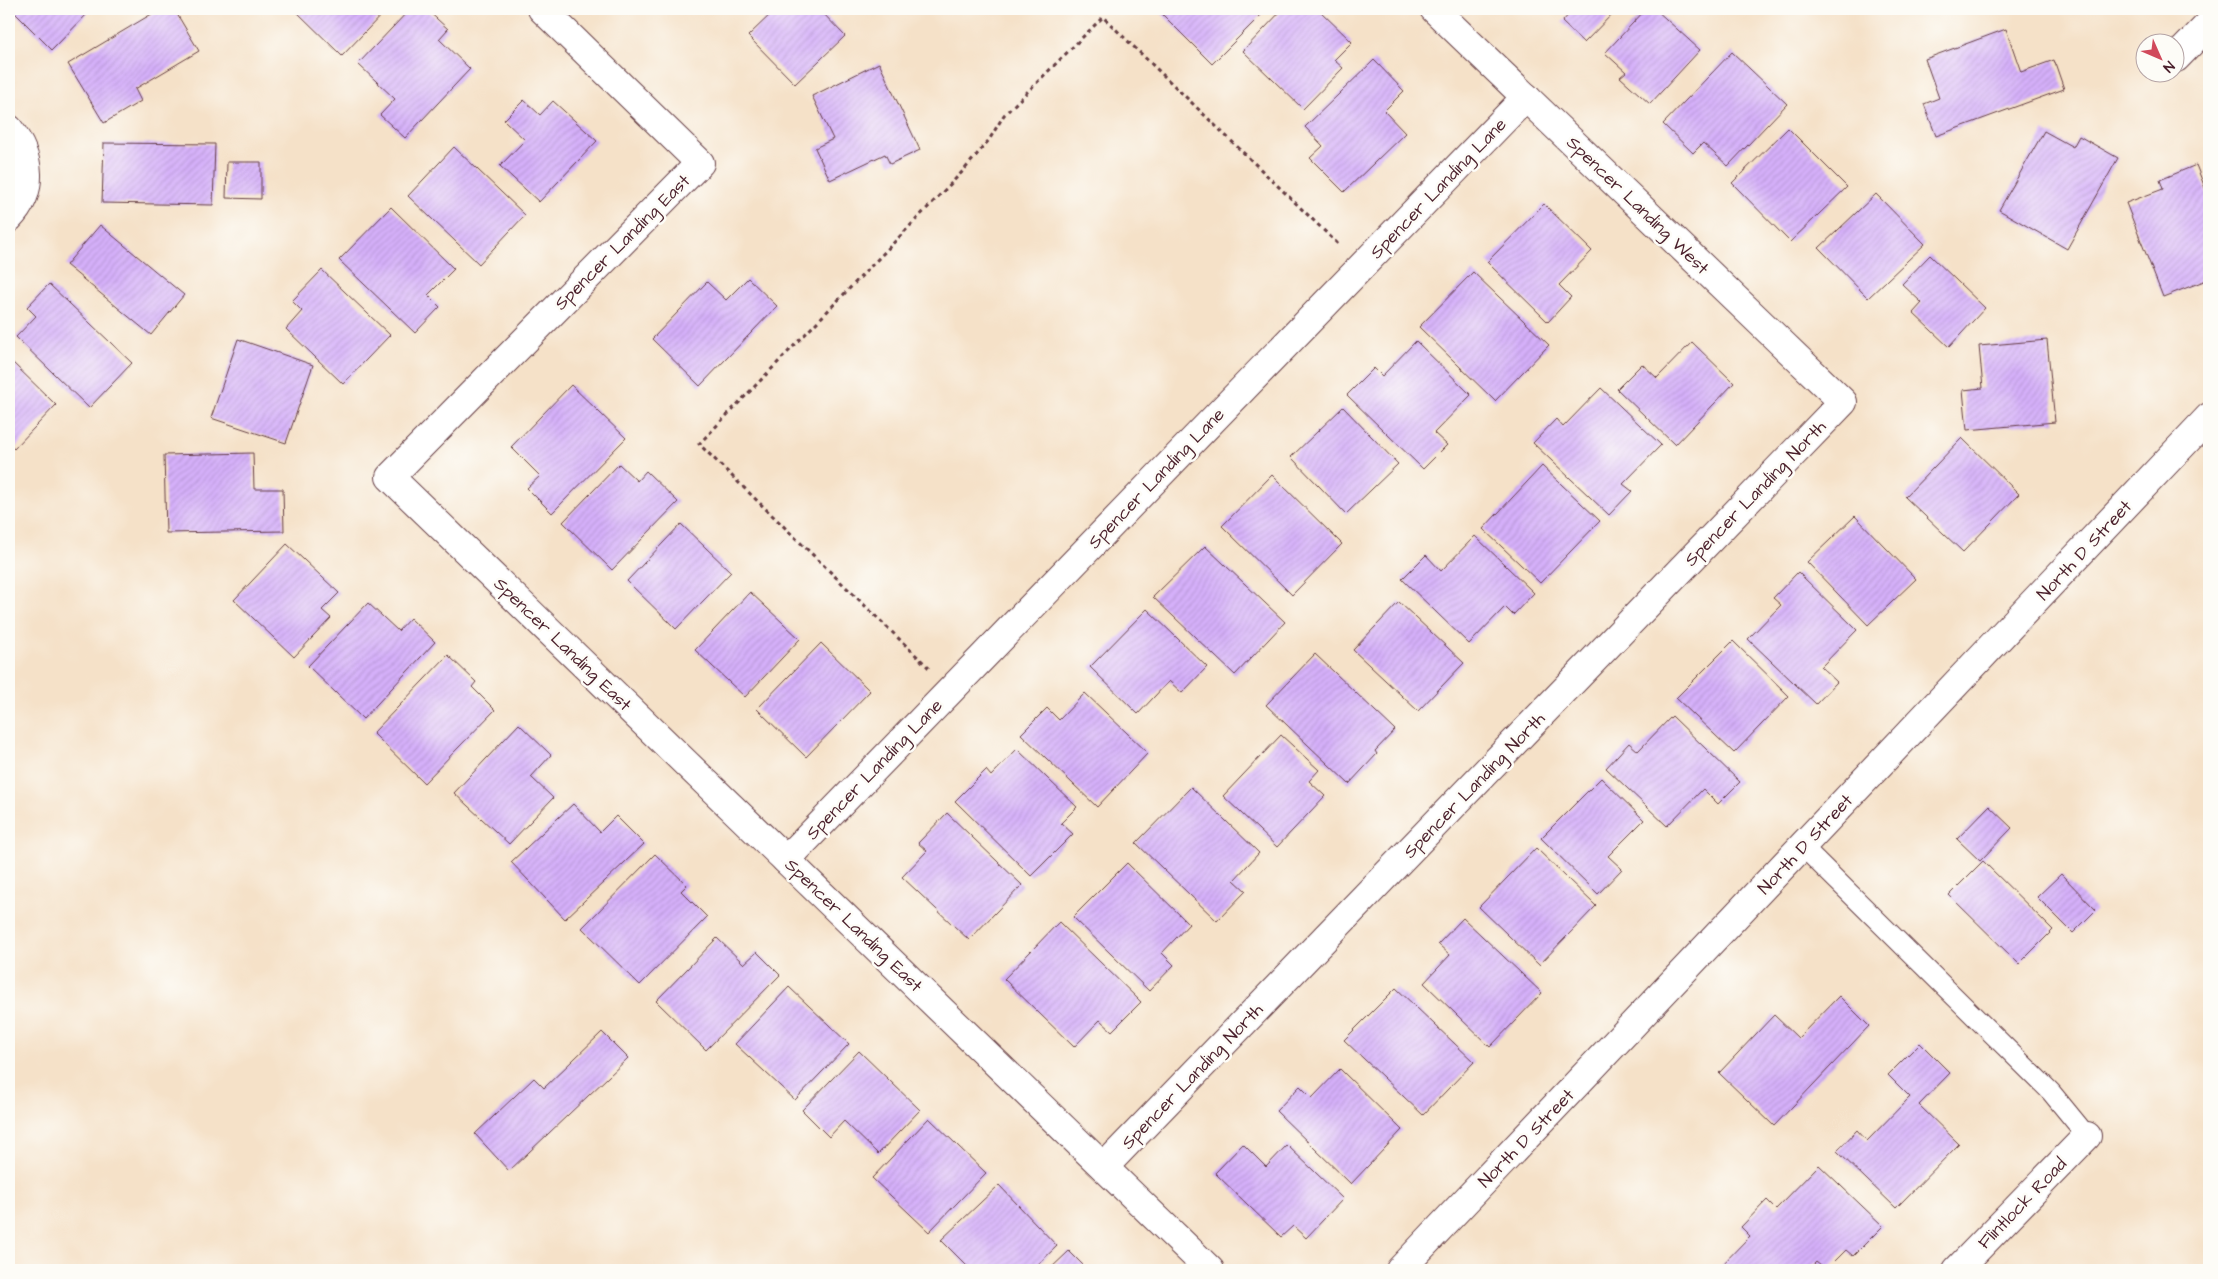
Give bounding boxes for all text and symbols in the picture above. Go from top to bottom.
north arrow [2136,32,2186,82]
text: N [2158,56,2179,77]
street label: Spencer Landing Lane [1364,112,1513,265]
street label: Spencer Landing West [1560,131,1715,281]
street label: Spencer Landing East [549,168,697,317]
street label: Spencer Landing Lane [1082,402,1231,555]
street label: Spencer Landing North [1679,415,1833,573]
street label: North D Street [2031,494,2138,606]
street label: Spencer Landing East [488,572,638,718]
street label: Spencer Landing Lane [800,693,949,846]
street label: Spencer Landing North [1398,707,1552,865]
street label: North D Street [1752,788,1859,900]
street label: Spencer Landing East [779,853,929,999]
street label: Spencer Landing North [1116,998,1270,1156]
street label: North D Street [1473,1083,1581,1193]
street label: Flintlock Road [1972,1152,2072,1255]

